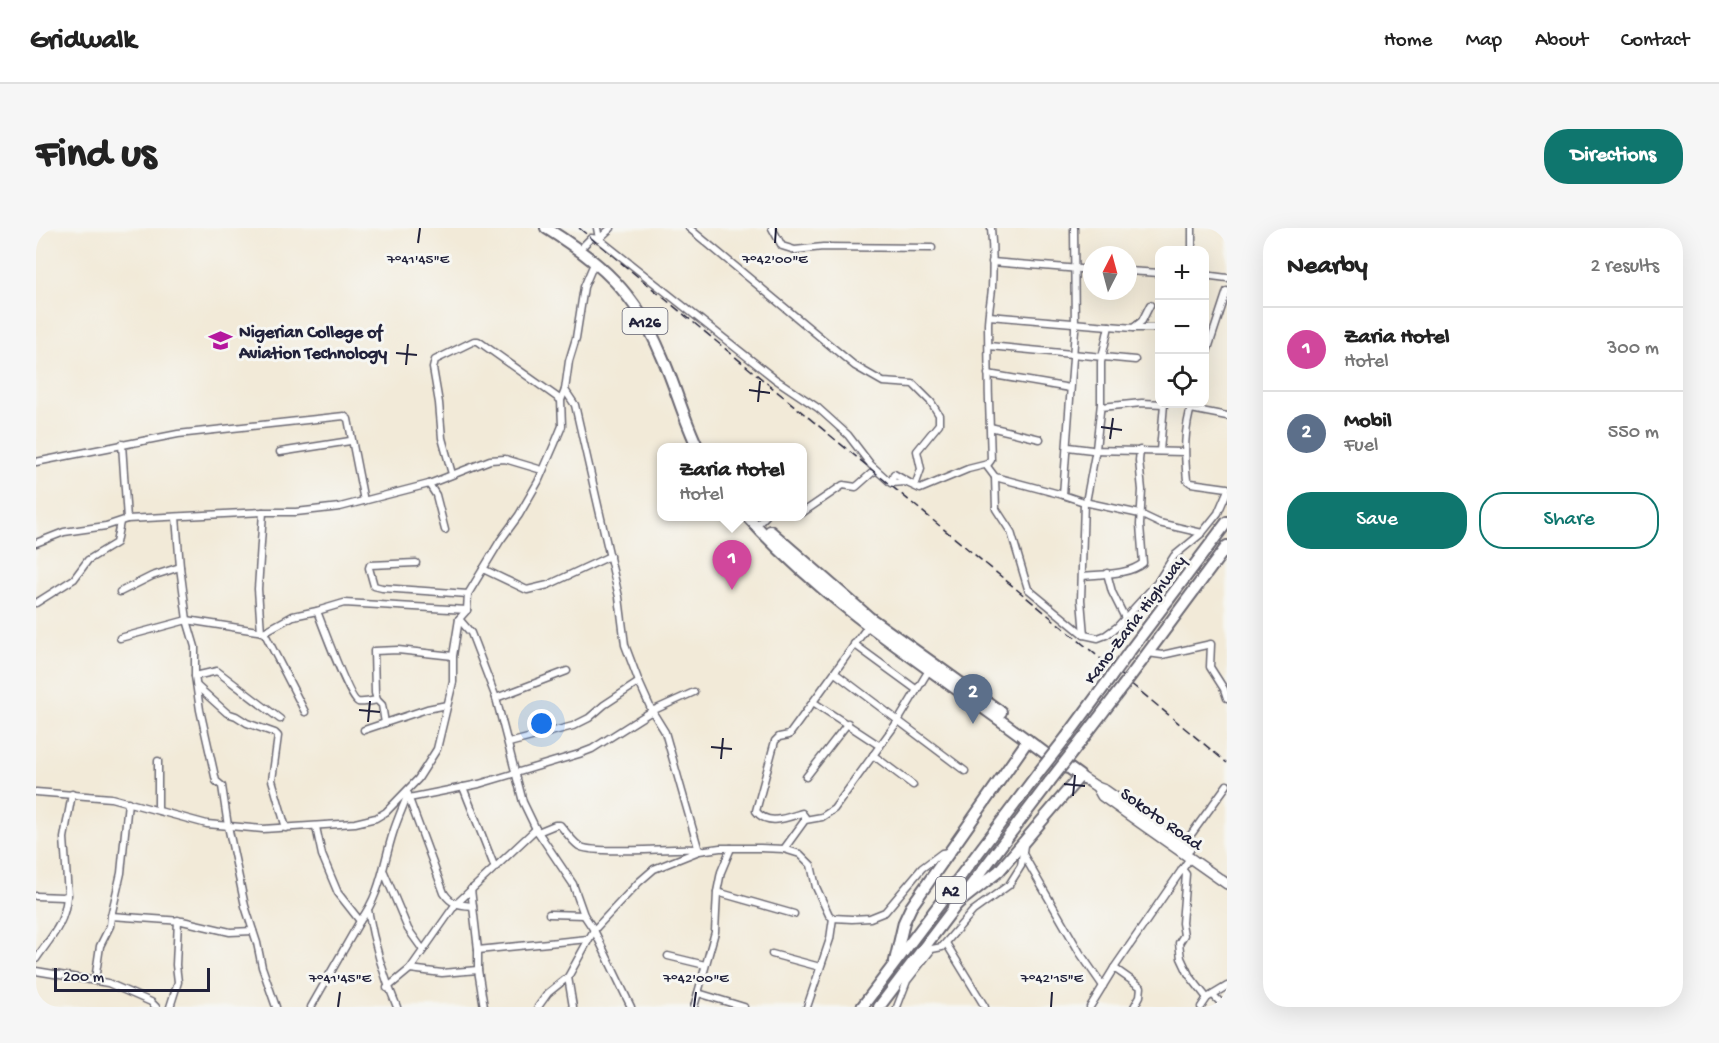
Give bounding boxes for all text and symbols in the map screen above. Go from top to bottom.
text: Gridwalk [30,25,136,58]
text: Home [1384,29,1432,54]
text: Map [1465,29,1502,54]
text: About [1535,29,1588,54]
text: Contact [1621,29,1689,54]
button: Directions [1544,129,1683,184]
text: Find us [36,132,156,181]
north arrow [1083,246,1137,300]
map controls [1155,246,1209,408]
button: + [1155,246,1209,300]
text: 7°41'45"E [386,251,450,269]
text: 7°42'00"E [741,251,808,269]
text: Nearby [1287,252,1368,283]
text: 2 results [1590,256,1659,279]
button: − [1155,300,1209,354]
road number: A126 [622,308,668,334]
place label: Nigerian College of Aviation Technology [238,323,387,365]
text: Zaria Hotel [1344,325,1450,351]
school or university icon: Nigerian College of Aviation Technology [208,328,234,354]
text: 1 [1302,338,1311,361]
text: 300 m [1607,338,1659,361]
text: Hotel [1344,351,1389,374]
button: locate [1155,354,1209,408]
text: Mobil [1344,409,1392,435]
text: 2 [1302,422,1311,445]
text: 550 m [1608,422,1659,445]
text: Fuel [1344,435,1378,458]
popup [657,443,807,521]
text: Zaria Hotel [679,458,785,484]
text: Hotel [679,484,724,507]
button: Save [1287,492,1467,549]
button: Share [1479,492,1659,549]
pin: 1 [712,540,752,590]
street label: Kano-Zaria Highway [1081,552,1192,689]
pin: 2 [954,674,992,724]
your location [527,709,556,738]
street label: Sokoto Road [1115,784,1207,857]
road number: A2 [936,877,966,903]
scale bar [54,965,210,992]
text: 200 m [63,969,104,988]
text: 7°41'45"E [308,970,372,988]
text: 7°42'00"E [662,970,729,988]
text: 7°42'15"E [1020,970,1084,988]

